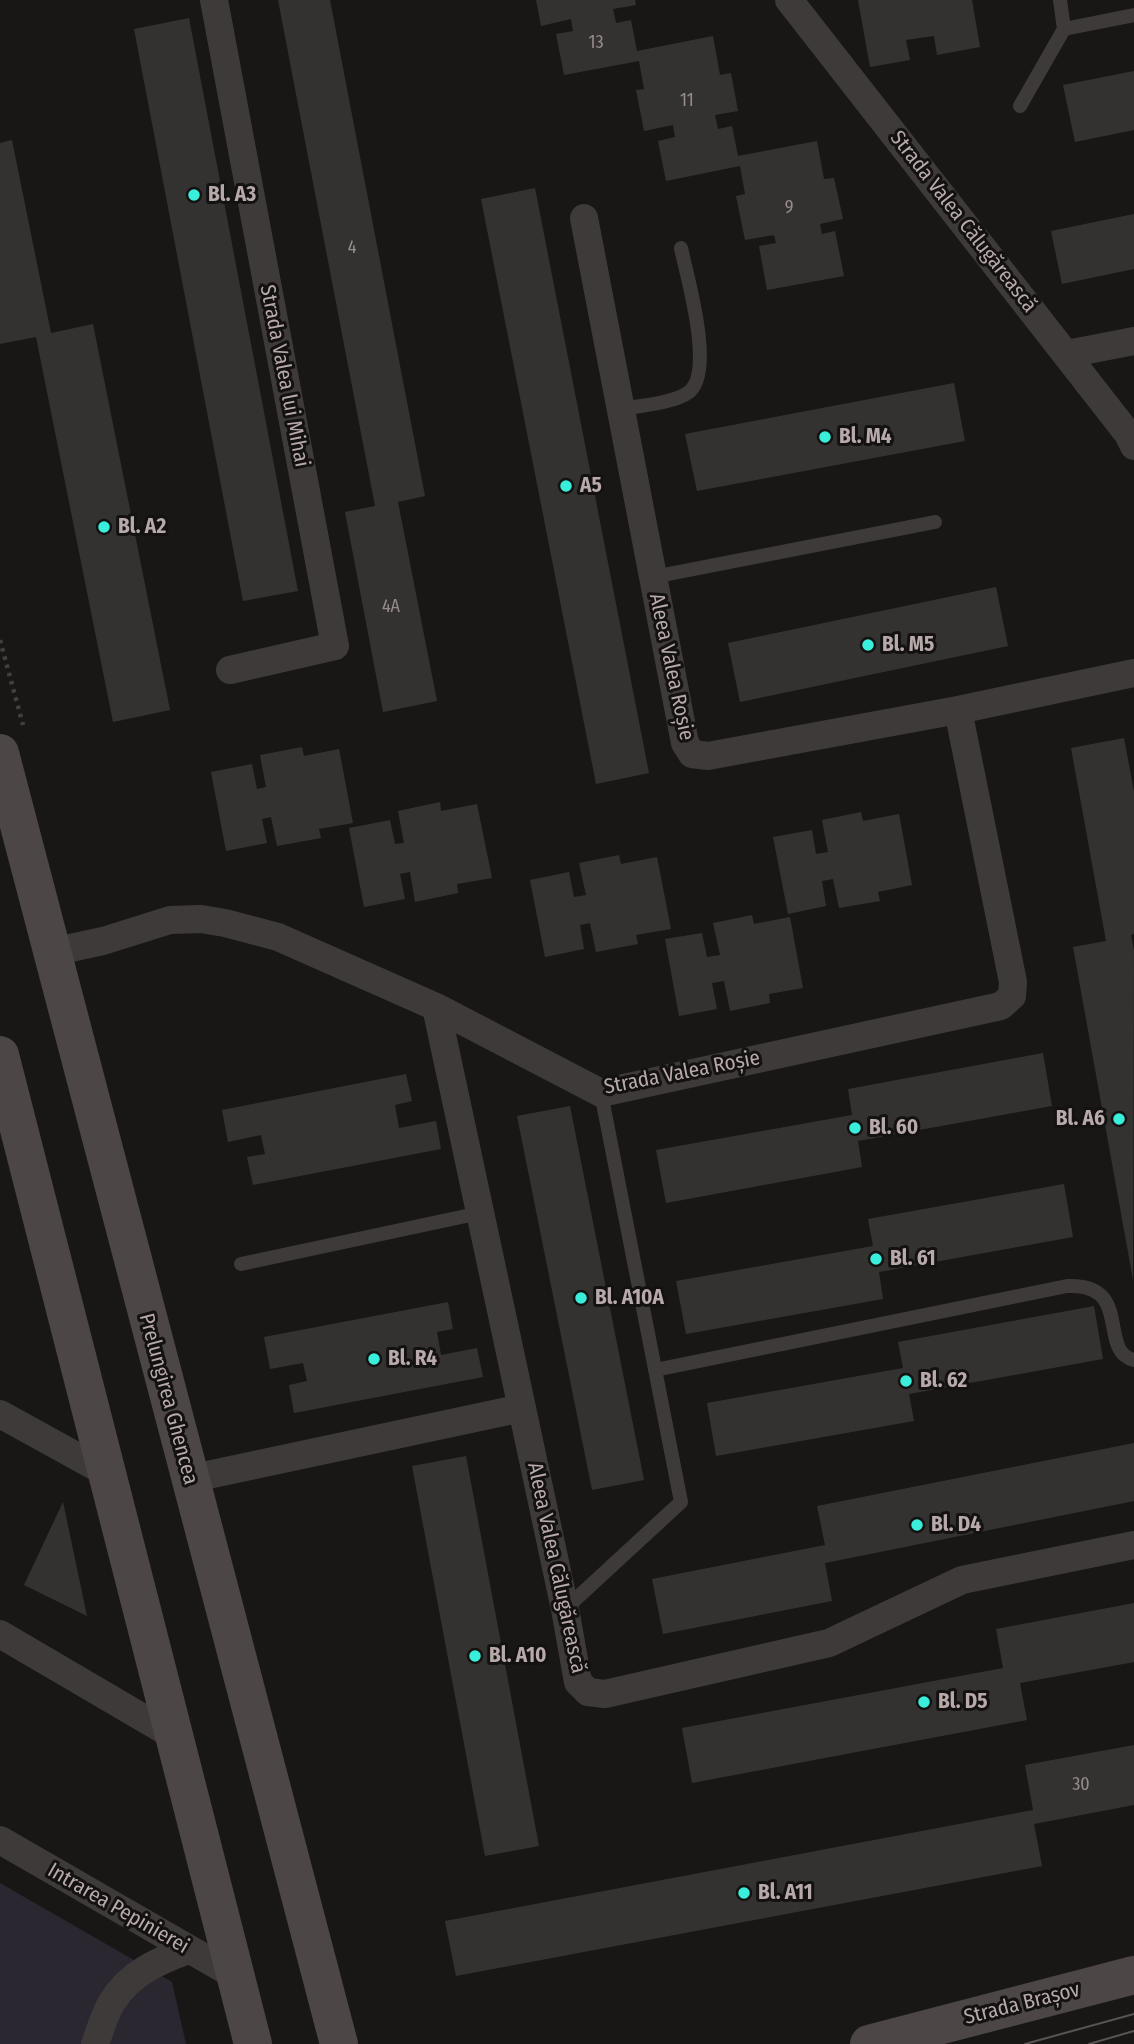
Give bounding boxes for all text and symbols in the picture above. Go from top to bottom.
house number: 13 [588,32,604,54]
house number: 11 [680,90,694,112]
street label: Strada Valea Călugărească [884,126,1042,318]
place label: Bl. A3 [208,182,256,208]
marker: Bl. A3 [186,187,202,203]
house number: 9 [785,197,793,219]
house number: 4 [348,237,356,259]
street label: Strada Valea lui Mihai [254,283,314,469]
place label: Bl. M4 [839,424,892,450]
marker: Bl. M4 [817,429,833,445]
place label: A5 [580,473,602,499]
marker: A5 [558,478,574,494]
place label: Bl. A2 [118,514,166,540]
marker: Bl. A2 [96,519,112,535]
street label: Aleea Valea Roșie [643,591,699,743]
house number: 4A [382,596,400,618]
place label: Bl. M5 [882,632,934,658]
marker: Bl. M5 [860,637,876,653]
street label: Strada Valea Roșie [602,1046,762,1100]
place label: Bl. A6 [1056,1106,1105,1132]
marker: Bl. A6 [1111,1111,1127,1127]
place label: Bl. 60 [869,1115,918,1141]
marker: Bl. 60 [847,1120,863,1136]
place label: Bl. 61 [890,1246,936,1272]
marker: Bl. 61 [868,1251,884,1267]
place label: Bl. A10A [595,1285,664,1311]
marker: Bl. A10A [573,1290,589,1306]
street label: Prelungirea Ghencea [133,1311,203,1487]
place label: Bl. R4 [388,1346,437,1372]
marker: Bl. R4 [366,1351,382,1367]
place label: Bl. 62 [920,1368,967,1394]
marker: Bl. 62 [898,1373,914,1389]
street label: Aleea Valea Călugărească [521,1460,591,1676]
place label: Bl. D4 [931,1512,981,1538]
marker: Bl. D4 [909,1517,925,1533]
place label: Bl. A10 [489,1643,547,1669]
marker: Bl. A10 [467,1648,483,1664]
place label: Bl. D5 [938,1689,988,1715]
marker: Bl. D5 [916,1694,932,1710]
house number: 30 [1072,1774,1090,1796]
street label: Intrarea Pepinierei [43,1858,193,1960]
place label: Bl. A11 [758,1880,813,1906]
marker: Bl. A11 [736,1885,752,1901]
street label: Strada Brașov [962,1977,1082,2031]

